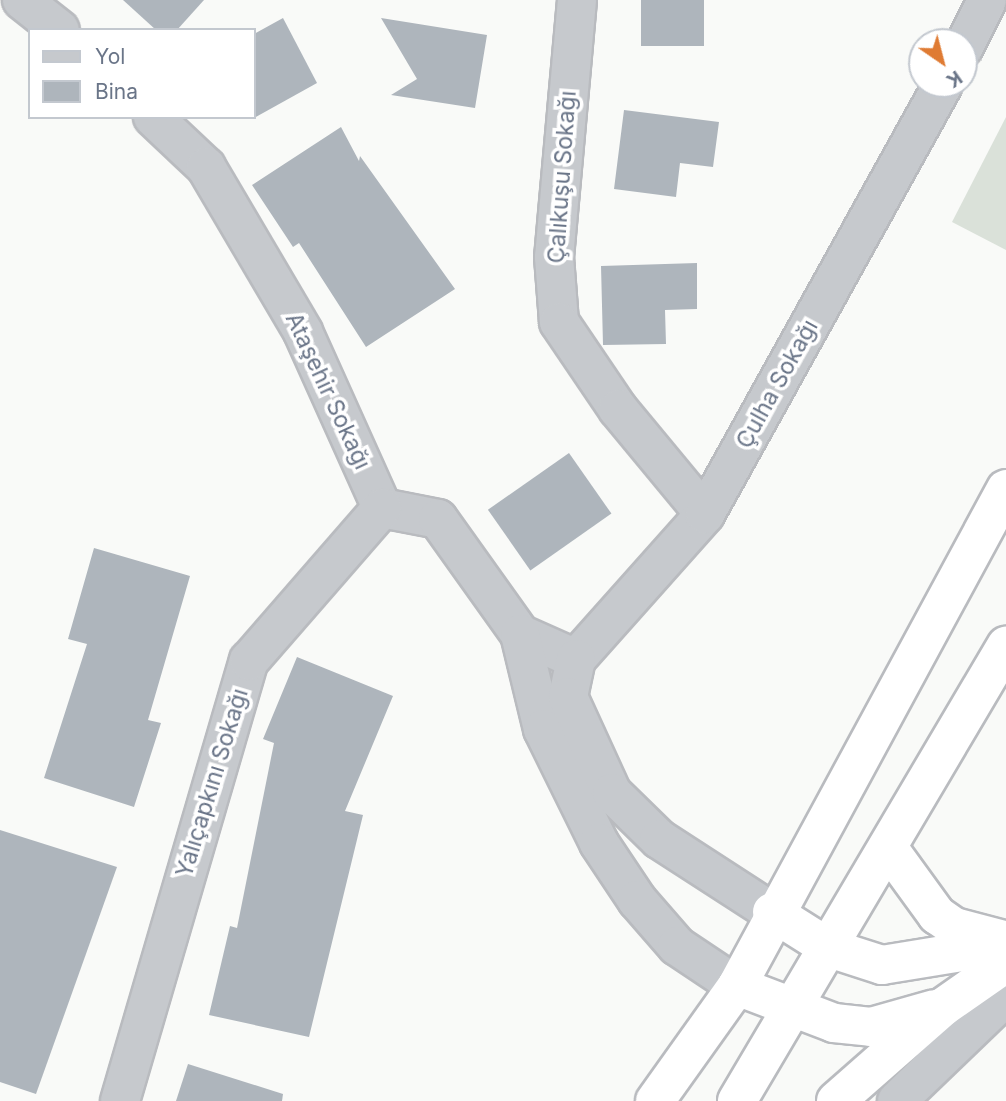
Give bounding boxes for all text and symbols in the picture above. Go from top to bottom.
legend [28,28,256,119]
north arrow [908,28,978,98]
text: Yol [95,44,125,69]
text: K [942,66,966,92]
text: Bina [95,79,138,104]
street label: Çalıkuşu Sokağı [542,90,582,264]
street label: Ataşehir Sokağı [280,308,376,474]
street label: Çulha Sokağı [730,315,824,453]
street label: Yalıçapkını Sokağı [170,685,254,881]

